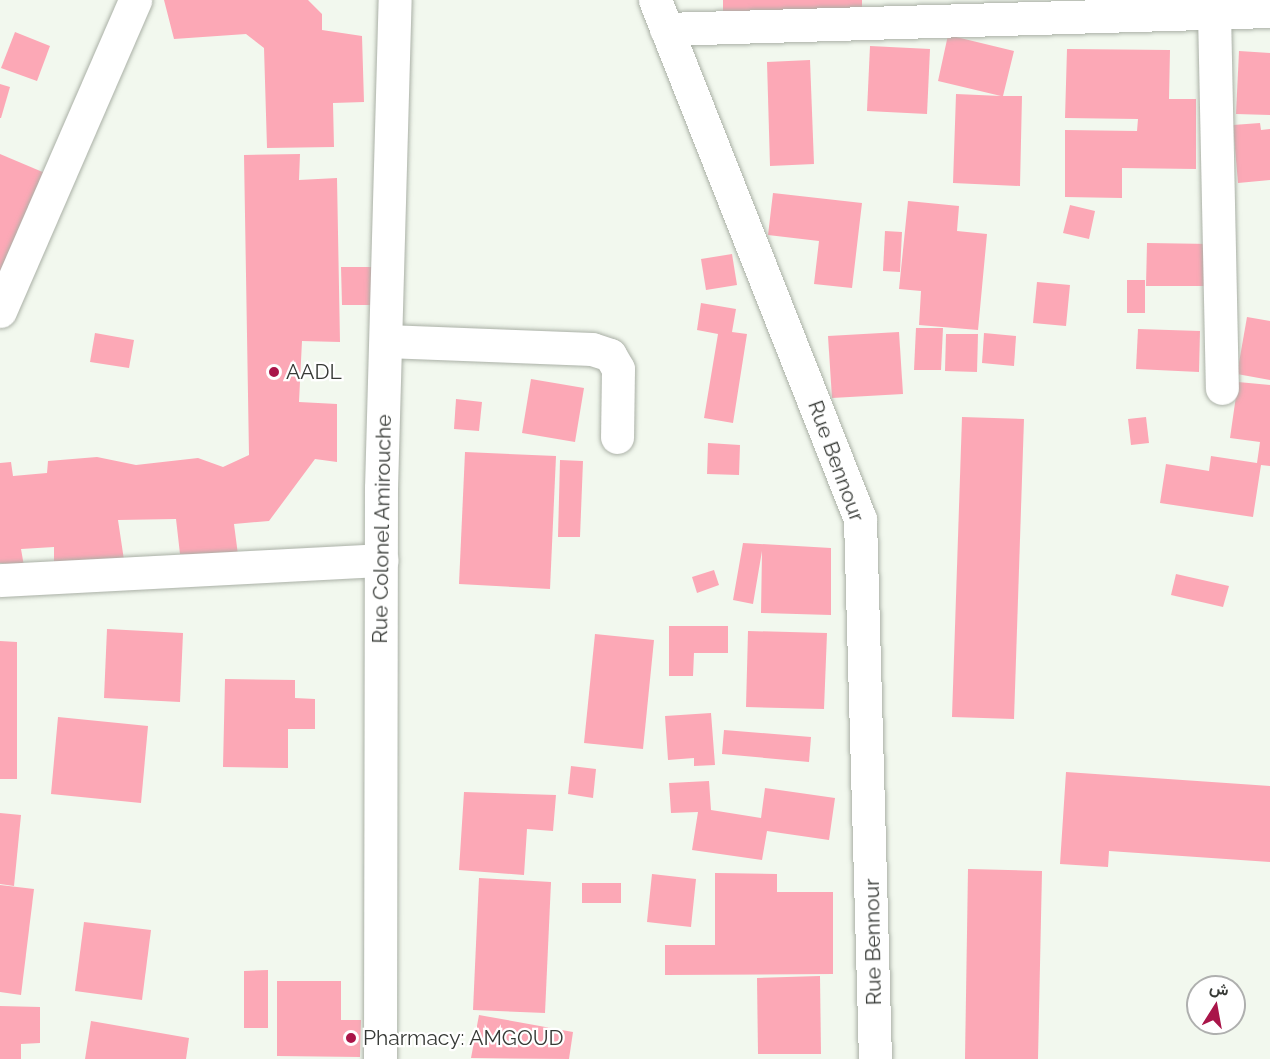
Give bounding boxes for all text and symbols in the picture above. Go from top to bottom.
place label: AADL [286,359,342,385]
marker: AADL [267,365,281,379]
street label: Rue Bennour [802,397,870,525]
street label: Rue Colonel Amirouche [367,413,397,645]
street label: Rue Bennour [859,878,887,1006]
north arrow [1186,975,1246,1035]
text: ش [1208,978,1230,1000]
place label: Pharmacy: AMGOUD [363,1025,564,1051]
marker: Pharmacy: AMGOUD [344,1031,358,1045]

